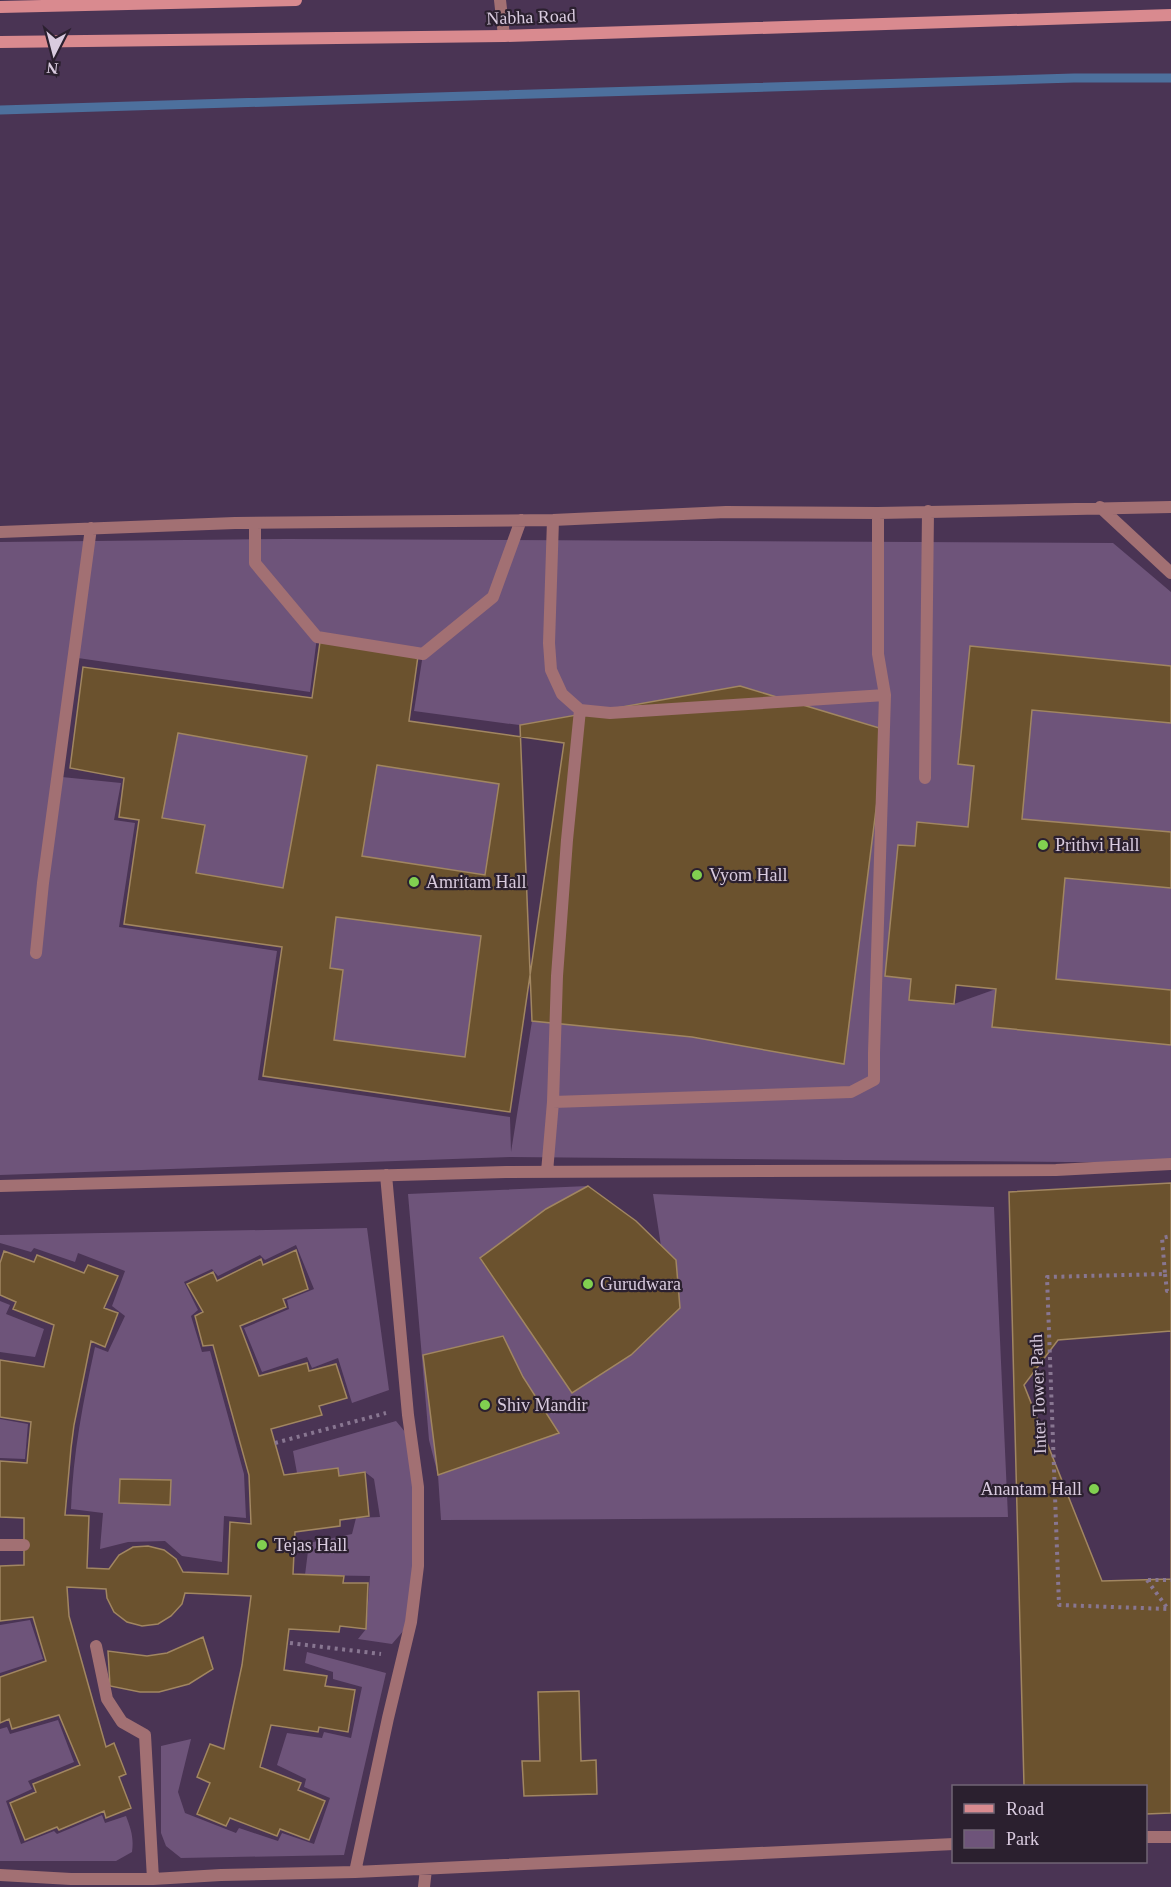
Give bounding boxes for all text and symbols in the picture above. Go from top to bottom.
street label: Nabha Road [486,5,576,29]
north arrow [24,24,84,84]
text: N [45,59,59,77]
place label: Prithvi Hall [1055,835,1140,855]
marker: Prithvi Hall [1036,838,1050,852]
place label: Vyom Hall [709,865,788,885]
marker: Vyom Hall [690,868,704,882]
place label: Amritam Hall [426,872,526,892]
marker: Amritam Hall [407,875,421,889]
place label: Gurudwara [600,1274,681,1294]
marker: Gurudwara [581,1277,595,1291]
street label: Inter Tower Path [1026,1334,1050,1454]
place label: Shiv Mandir [497,1395,588,1415]
marker: Shiv Mandir [478,1398,492,1412]
place label: Anantam Hall [981,1479,1082,1499]
marker: Anantam Hall [1087,1482,1101,1496]
place label: Tejas Hall [274,1535,347,1555]
marker: Tejas Hall [255,1538,269,1552]
legend [952,1785,1147,1863]
text: Road [1006,1799,1044,1819]
text: Park [1006,1829,1039,1849]

